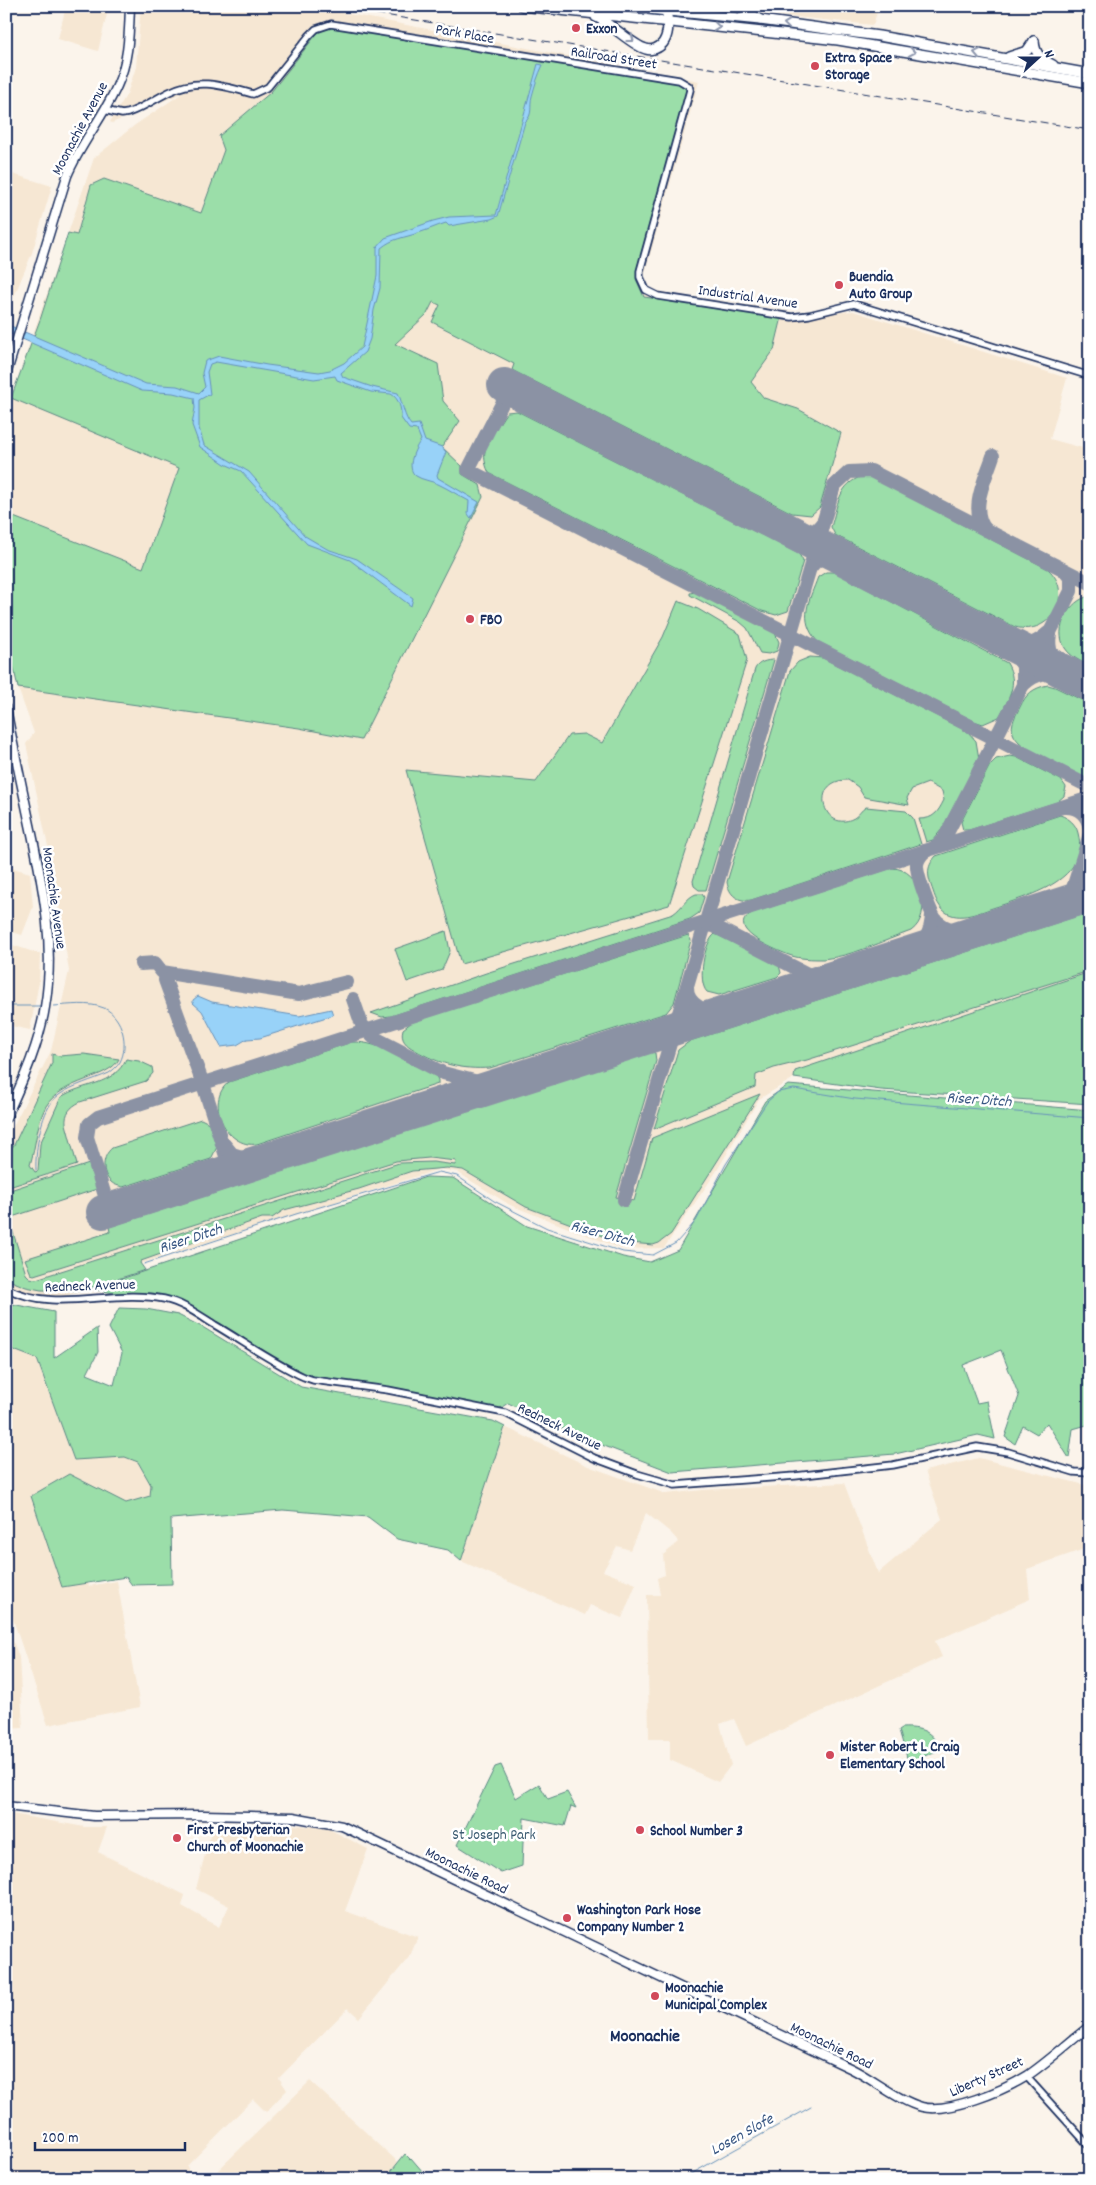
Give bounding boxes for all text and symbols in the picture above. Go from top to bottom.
street label: Park Place [434,19,496,51]
place label: Exxon [586,19,618,41]
one-way arrow [782,19,790,30]
one-way arrow [713,21,721,32]
marker: Exxon [570,22,582,34]
north arrow [1014,32,1064,82]
one-way arrow [625,34,634,42]
street label: Railroad Street [569,41,659,77]
one-way arrow [908,46,917,56]
text: N [1038,47,1059,61]
place label: Extra Space Storage [825,48,893,87]
one-way arrow [973,49,982,59]
marker: Extra Space Storage [809,60,821,72]
street label: Moonachie Avenue [47,78,115,179]
place label: Buendia Auto Group [849,267,913,306]
marker: Buendia Auto Group [833,279,845,291]
street label: Industrial Avenue [697,280,799,316]
place label: FBO [480,610,503,632]
marker: FBO [464,613,476,625]
street label: Moonachie Avenue [35,846,71,951]
water label: Riser Ditch [946,1087,1013,1114]
water label: Riser Ditch [568,1215,637,1254]
water label: Riser Ditch [156,1218,226,1260]
street label: Redneck Avenue [44,1274,136,1300]
street label: Redneck Avenue [513,1398,605,1458]
place label: Mister Robert L Craig Elementary School [840,1737,960,1776]
marker: Mister Robert L Craig Elementary School [824,1749,836,1761]
place label: First Presbyterian Church of Moonachie [187,1820,304,1859]
place label: School Number 3 [650,1821,743,1843]
marker: School Number 3 [634,1824,646,1836]
park label: St Joseph Park [452,1825,536,1847]
marker: First Presbyterian Church of Moonachie [171,1832,183,1844]
street label: Moonachie Road [421,1842,511,1901]
place label: Washington Park Hose Company Number 2 [577,1900,701,1939]
marker: Washington Park Hose Company Number 2 [561,1912,573,1924]
place label: Moonachie Municipal Complex [665,1978,767,2017]
marker: Moonachie Municipal Complex [649,1990,661,2002]
street label: Moonachie Road [786,2017,876,2076]
district label: Moonachie [610,2025,680,2050]
street label: Liberty Street [946,2052,1028,2104]
water label: Losen Slofe [706,2108,779,2162]
scale bar [35,2120,185,2152]
text: 200 m [42,2128,79,2150]

